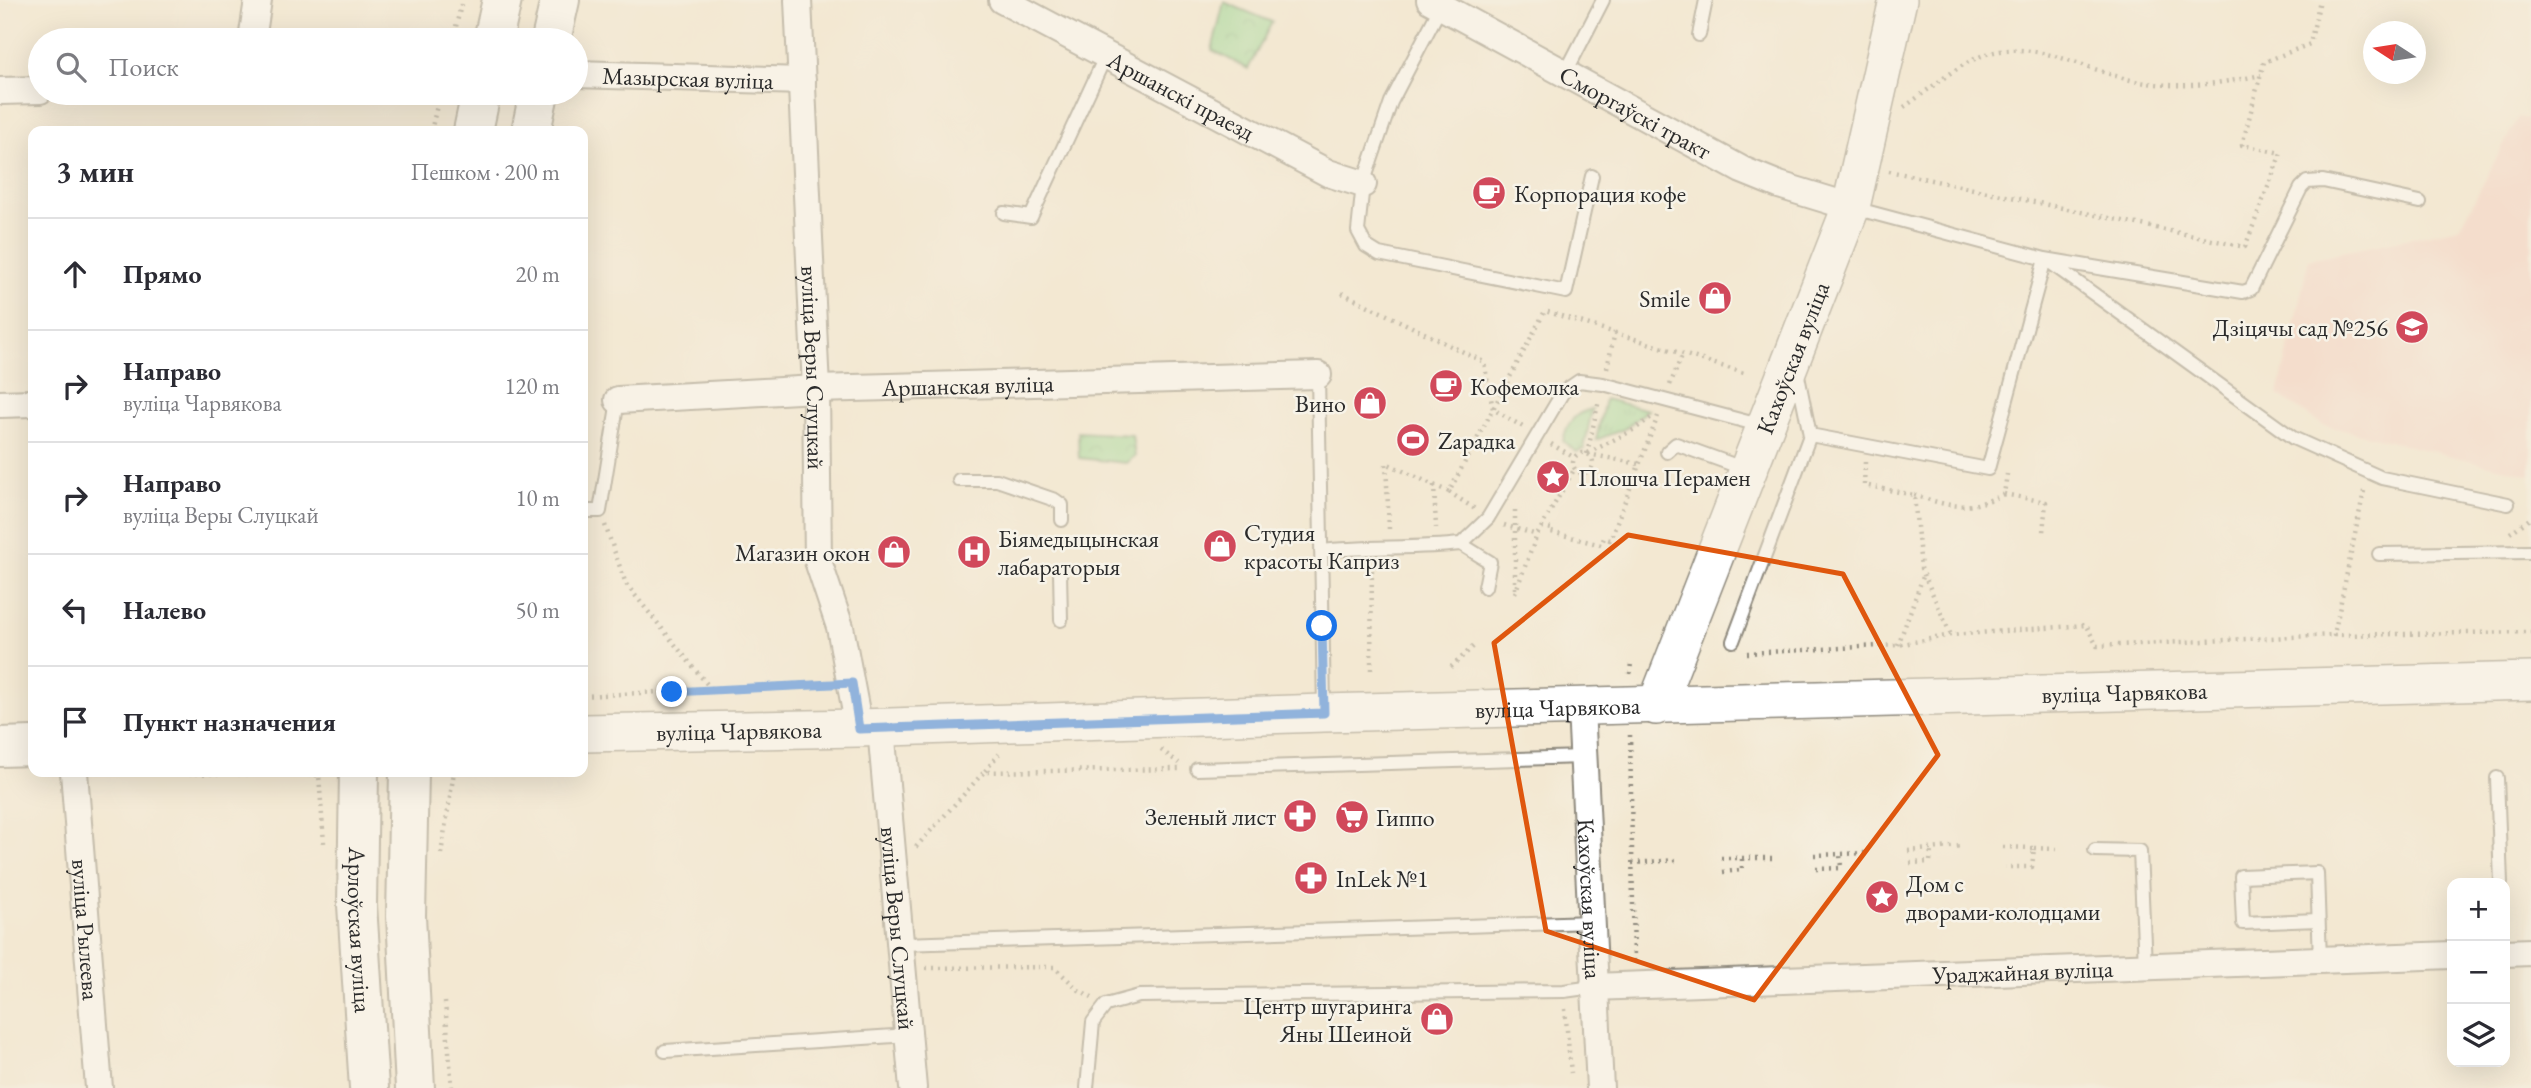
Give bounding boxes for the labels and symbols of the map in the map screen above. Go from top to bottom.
north arrow [2363,21,2426,84]
street label: Аршанскі праезд [1102,43,1260,147]
street label: Сморгаўскі тракт [1554,58,1717,166]
street label: Мазырская вуліца [602,59,775,96]
cafe icon: Корпорация кофе [1470,174,1508,212]
place label: Корпорация кофе [1514,178,1686,209]
street label: вуліца Веры Слуцкай [795,265,832,470]
street label: Кахоўская вуліца [1748,277,1836,438]
shop icon: Smile [1696,279,1734,317]
place label: Smile [1639,283,1690,314]
school or university icon: Дзіцячы сад №256 [2393,308,2431,346]
place label: Дзіцячы сад №256 [2213,312,2388,343]
street label: Аршанская вуліца [880,367,1055,403]
cafe icon: Кофемолка [1427,367,1465,405]
place label: Кофемолка [1470,371,1580,402]
shop icon: Вино [1351,384,1389,422]
place label: Вино [1295,388,1346,419]
sports icon: Zарадка [1394,421,1432,459]
place label: Zарадка [1438,425,1516,456]
place icon: Плошча Перамен [1534,458,1572,496]
place label: Плошча Перамен [1578,462,1751,493]
place label: Студия красоты Каприз [1244,517,1399,576]
place label: Біямедыцынская лабараторыя [998,523,1159,582]
shop icon: Студия красоты Каприз [1201,527,1239,565]
shop icon: Магазин окон [875,533,913,571]
hospital icon: Біямедыцынская лабараторыя [955,533,993,571]
place label: Магазин окон [735,537,870,568]
route start [1306,610,1337,641]
street label: вуліца Чарвякова [2041,674,2208,709]
route end [656,676,687,707]
street label: вуліца Чарвякова [1474,689,1641,724]
street label: вуліца Чарвякова [656,713,823,747]
pharmacy icon: Зеленый лист [1281,797,1319,835]
supermarket icon: Гиппо [1333,798,1371,836]
place label: Зеленый лист [1145,801,1276,832]
place label: Гиппо [1376,802,1435,833]
street label: Кахоўская вуліца [1571,818,1610,980]
street label: вуліца Веры Слуцкай [874,825,923,1032]
street label: Арлоўская вуліца [341,846,380,1014]
street label: вуліца Рылеева [65,858,108,1002]
pharmacy icon: InLek №1 [1292,859,1330,897]
place label: InLek №1 [1336,863,1429,894]
place label: Дом с дворами-колодцами [1906,868,2101,927]
place icon: Дом с дворами-колодцами [1863,878,1901,916]
street label: Ураджайная вуліца [1931,952,2114,990]
place label: Центр шугаринга Яны Шеиной [1243,990,1412,1049]
shop icon: Центр шугаринга Яны Шеиной [1418,1000,1456,1038]

